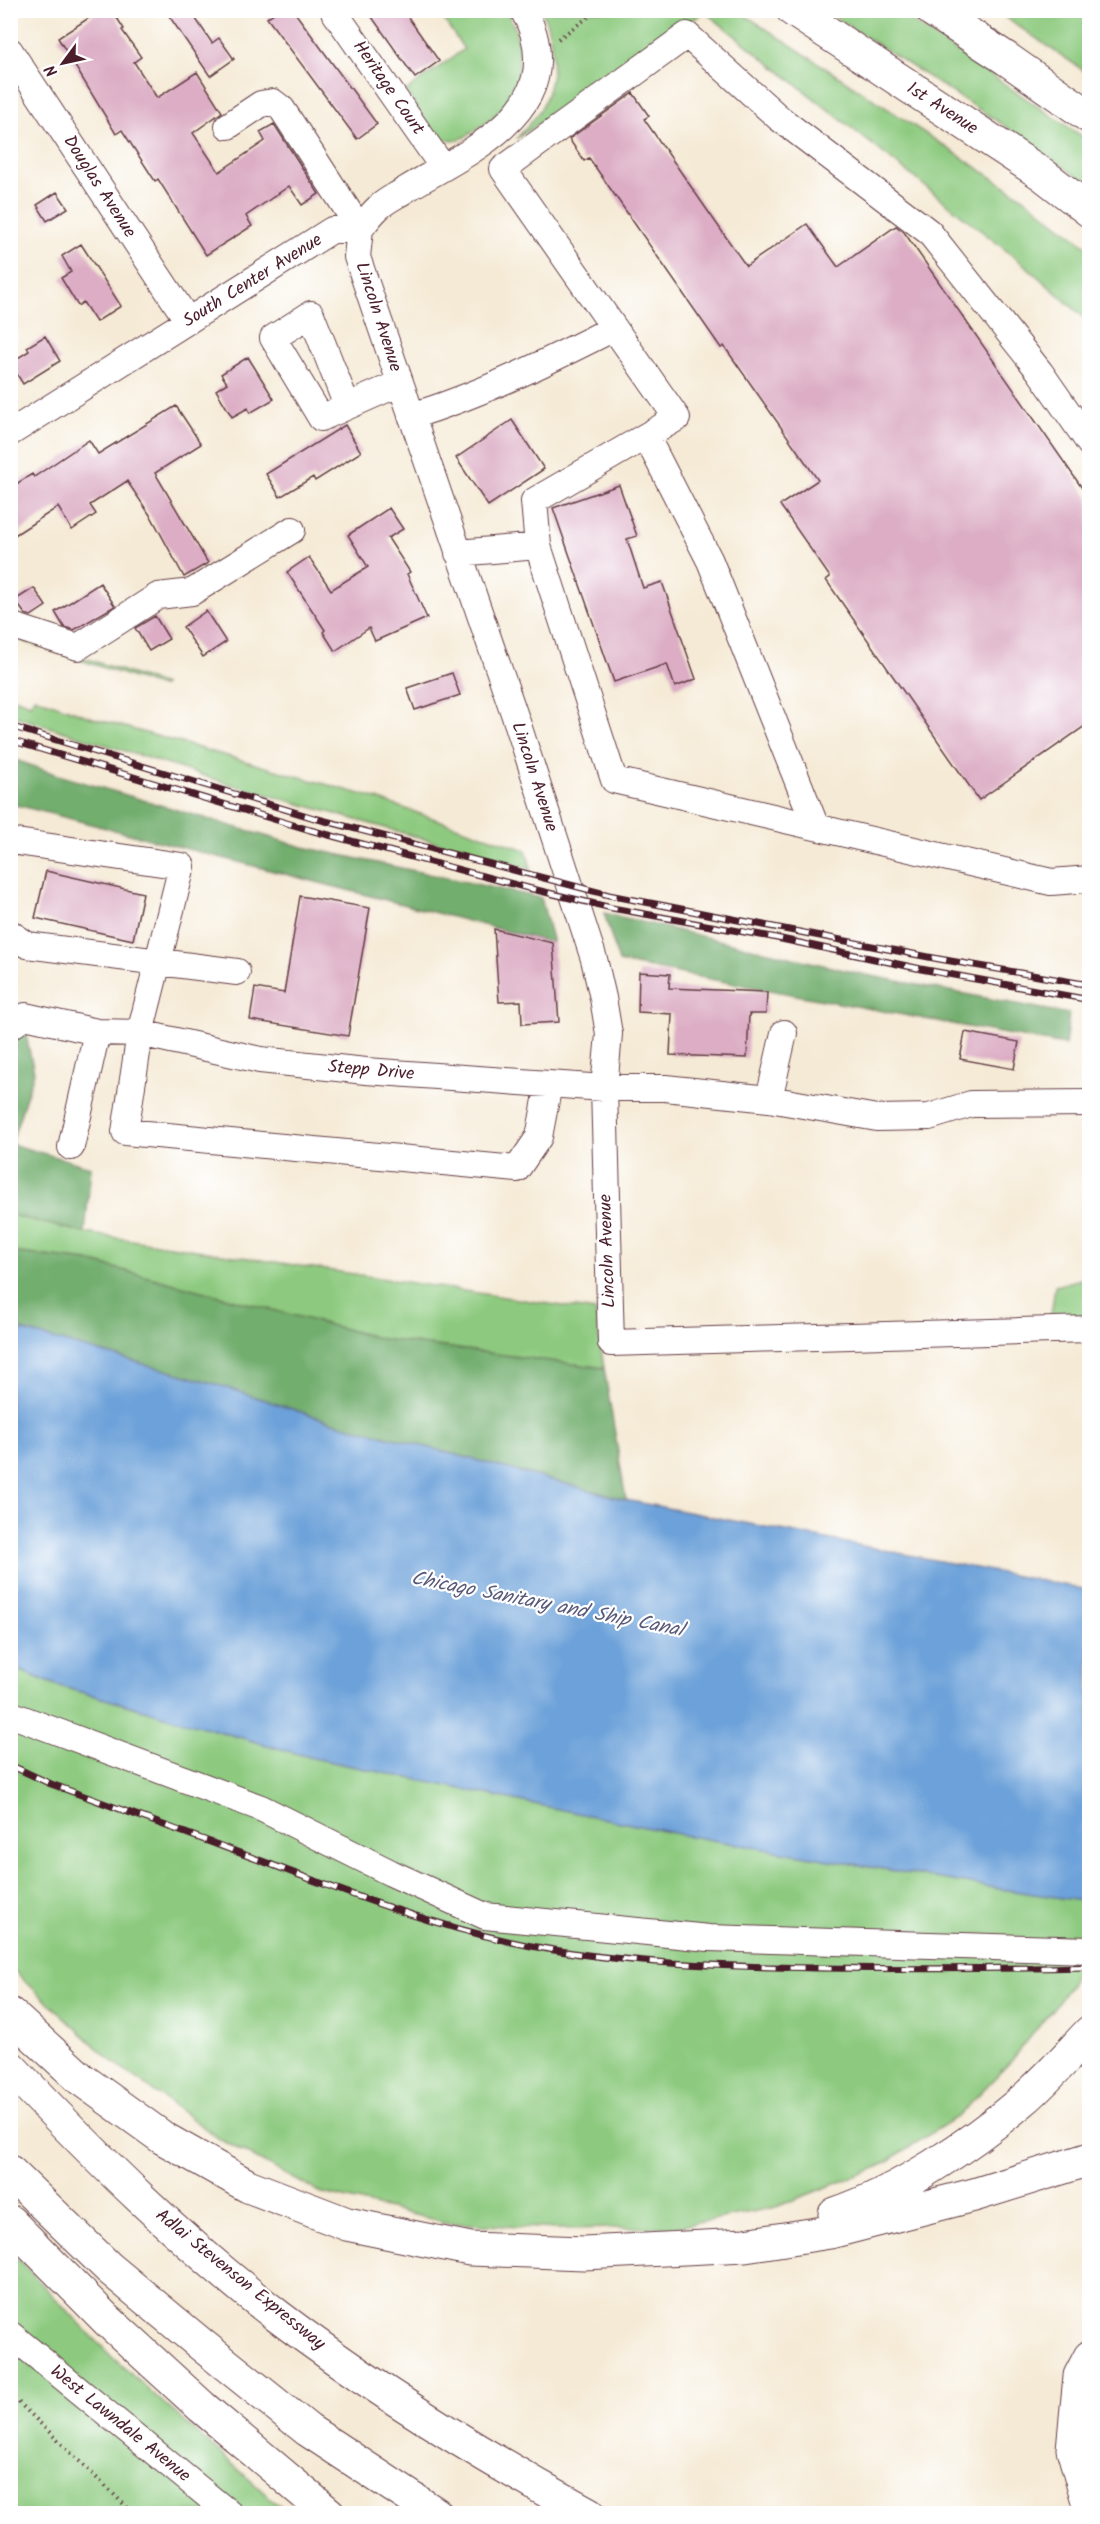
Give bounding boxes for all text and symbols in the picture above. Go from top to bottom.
north arrow [33,33,93,93]
street label: Heritage Court [345,35,432,142]
text: N [38,59,65,81]
street label: 1st Avenue [900,75,984,143]
street label: Douglas Avenue [55,130,143,244]
street label: South Center Avenue [178,226,328,336]
street label: Lincoln Avenue [347,258,409,376]
street label: Lincoln Avenue [503,718,565,836]
street label: Stepp Drive [327,1053,415,1089]
street label: Lincoln Avenue [592,1193,624,1309]
water label: Chicago Sanitary and Ship Canal [408,1563,690,1648]
street label: Adlai Stevenson Expressway [148,2202,332,2358]
street label: West Lawndale Avenue [43,2358,197,2490]

